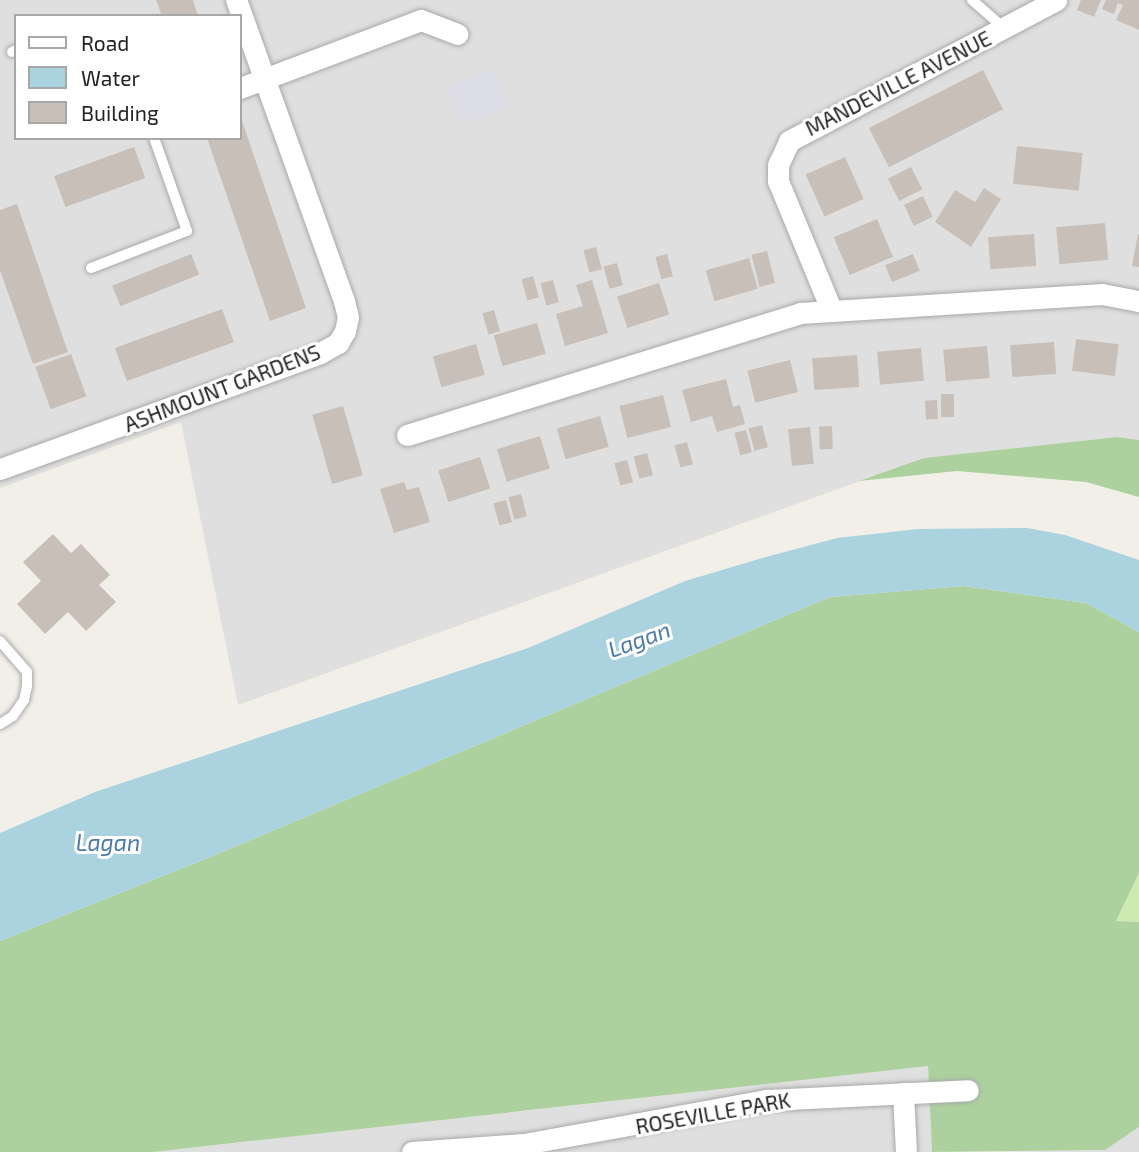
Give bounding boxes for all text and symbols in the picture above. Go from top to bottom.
legend [14,14,242,140]
street label: MANDEVILLE AVENUE [801,25,995,141]
text: Road [81,30,129,55]
text: Water [81,65,140,90]
text: Building [81,100,159,125]
street label: ASHMOUNT GARDENS [120,339,324,437]
water label: Lagan [604,615,674,663]
water label: Lagan [76,828,140,856]
street label: ROSEVILLE PARK [634,1087,792,1139]

